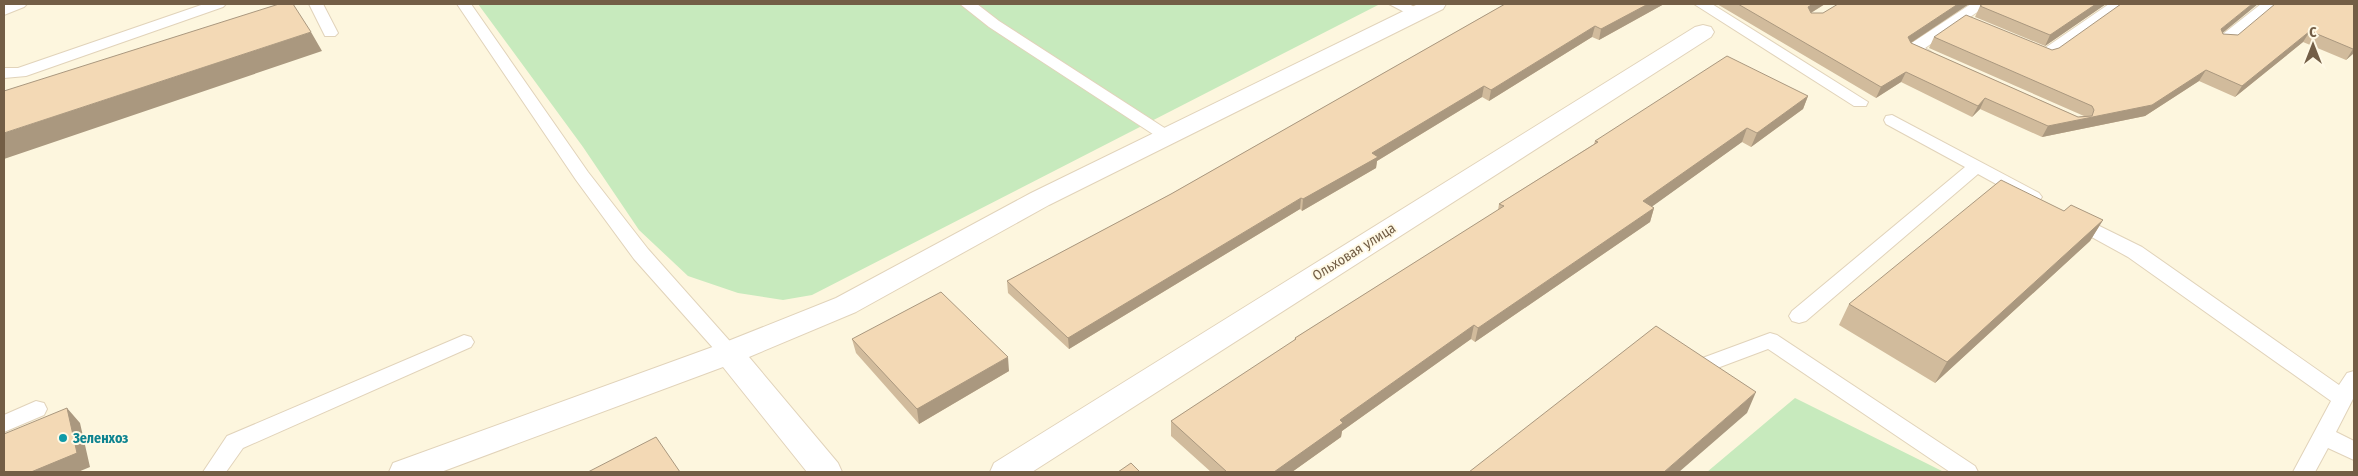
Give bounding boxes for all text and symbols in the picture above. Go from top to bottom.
north arrow [2288,20,2338,70]
text: С [2309,24,2317,41]
street label: Ольховая улица [1309,220,1399,284]
place label: Зеленхоз [72,430,128,447]
marker: Зеленхоз [57,432,69,444]

